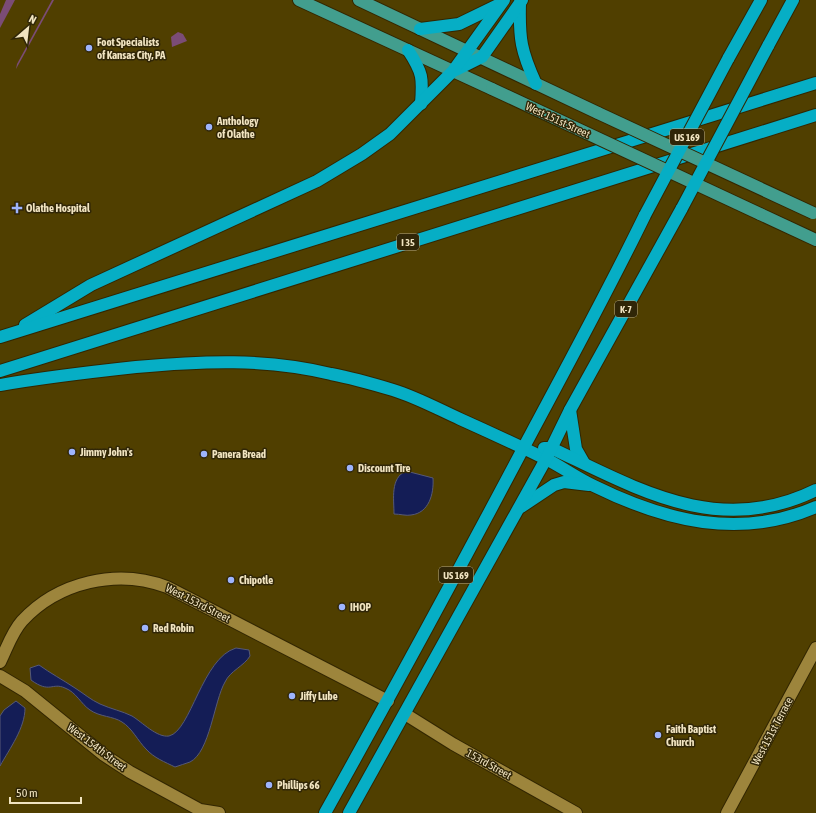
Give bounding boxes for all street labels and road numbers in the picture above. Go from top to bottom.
street label: West 151st Street [524,100,592,140]
road number: US 169 [670,129,704,145]
road number: I 35 [397,234,419,250]
road number: K-7 [615,301,637,317]
road number: US 169 [439,567,473,583]
street label: West 153rd Street [164,582,232,624]
street label: West 151st Terrace [749,695,795,767]
street label: West 154th Street [65,721,129,773]
street label: 153rd Street [464,747,514,781]

